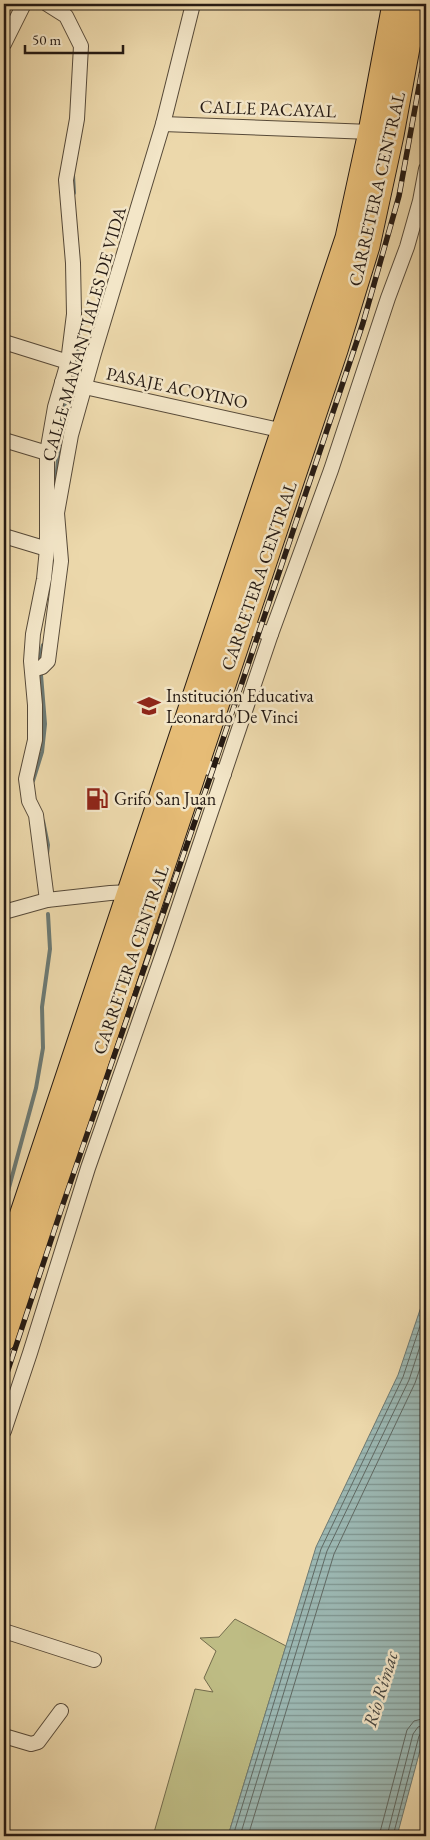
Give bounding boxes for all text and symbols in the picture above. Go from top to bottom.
scale bar [25,22,122,54]
text: 50 m [32,30,61,49]
street label: CARRETERA CENTRAL [343,89,410,288]
street label: CALLE PACAYAL [199,95,337,122]
street label: CALLE MANANTIALES DE VIDA [36,203,131,464]
street label: PASAJE ACOYINO [104,361,250,414]
street label: CARRETERA CENTRAL [215,478,302,673]
place label: Institución Educativa Leonardo De Vinci [166,684,315,728]
school or university icon: Institución Educativa Leonardo De Vinci [136,693,162,719]
fuel station icon: Grifo San Juan [84,786,110,812]
place label: Grifo San Juan [114,787,217,810]
street label: CARRETERA CENTRAL [87,862,174,1057]
water label: Río Rímac [357,1647,404,1730]

